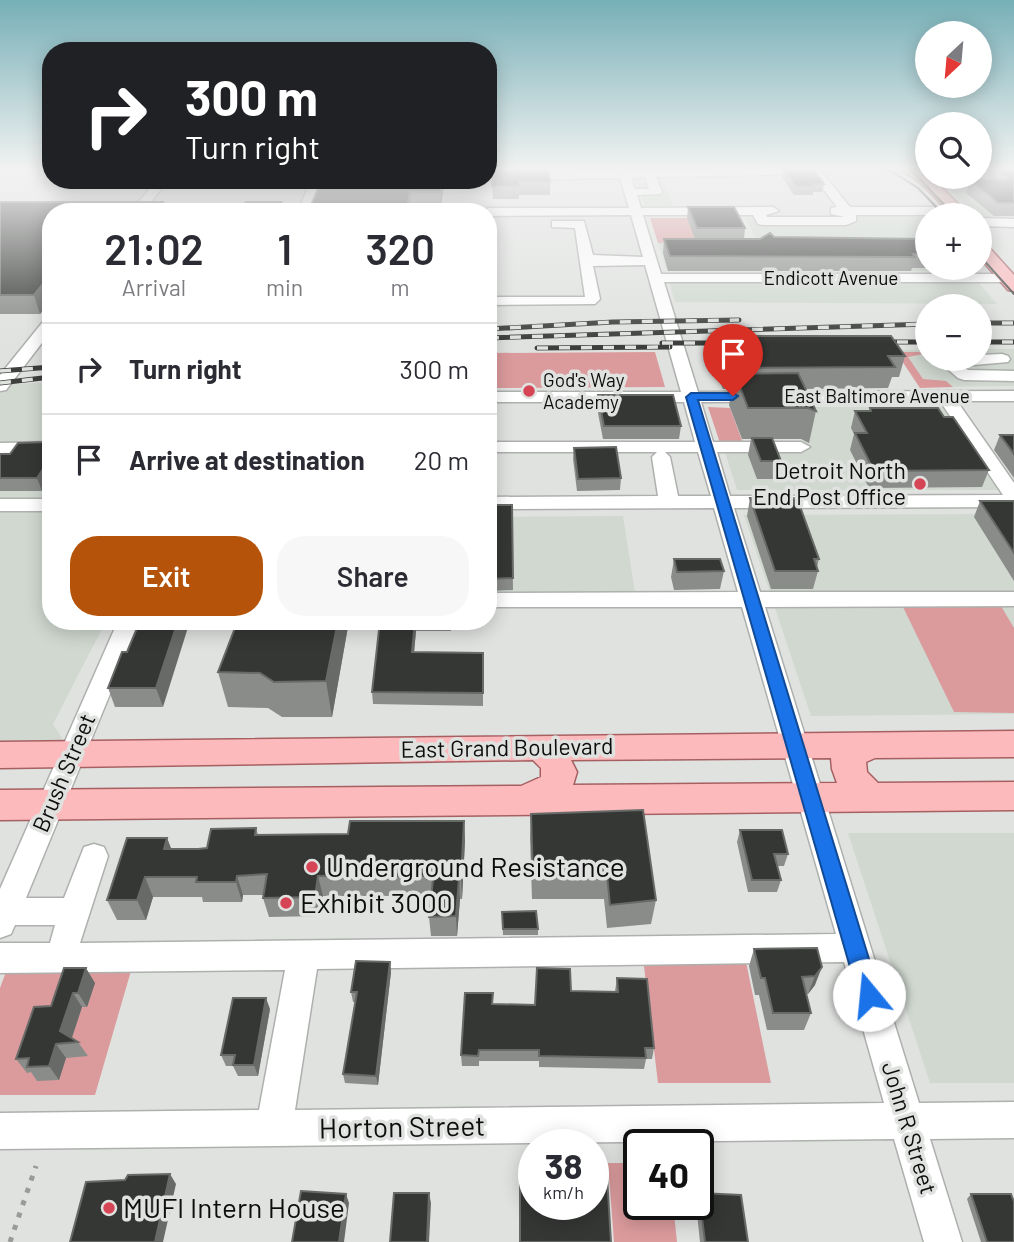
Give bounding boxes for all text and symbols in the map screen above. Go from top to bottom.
north arrow [915,21,992,98]
map controls [915,21,992,371]
text: 300 m [185,67,318,126]
icon: right [70,70,161,161]
button: search [915,112,992,189]
text: Turn right [185,127,320,165]
button: + [915,203,992,280]
text: 21:02 [104,223,204,273]
text: 1 [277,223,292,273]
text: 320 [365,223,435,273]
street label: Endicott Avenue [764,266,898,289]
text: Arrival [122,273,186,301]
text: min [266,273,303,301]
text: m [391,273,410,301]
button: − [915,294,992,371]
pin [703,324,763,396]
icon: arrive [714,335,752,373]
icon: right [70,350,108,388]
text: Turn right [129,353,242,384]
text: 300 m [400,353,469,384]
place label: God's Way Academy [543,368,625,413]
marker: God's Way Academy [521,383,537,399]
street label: East Baltimore Avenue [784,384,970,407]
icon: arrive [70,441,108,479]
text: Arrive at destination [129,444,365,475]
text: 20 m [414,444,469,475]
place label: Detroit North End Post Office [753,456,906,510]
marker: Detroit North End Post Office [912,476,928,492]
button: Exit [70,536,263,616]
button: Share [277,536,469,616]
street label: Brush Street [26,709,101,836]
street label: East Grand Boulevard [400,731,614,763]
place label: Underground Resistance [326,849,625,883]
marker: Underground Resistance [304,859,320,875]
place label: Exhibit 3000 [300,885,453,919]
marker: Exhibit 3000 [278,895,294,911]
position arrow [832,958,906,1032]
street label: John R Street [877,1058,943,1197]
street label: Horton Street [319,1108,485,1144]
speed limit sign: 40 [623,1129,714,1220]
text: 38 [545,1144,582,1186]
text: km/h [543,1181,584,1203]
place label: MUFI Intern House [123,1190,345,1224]
marker: MUFI Intern House [101,1200,117,1216]

